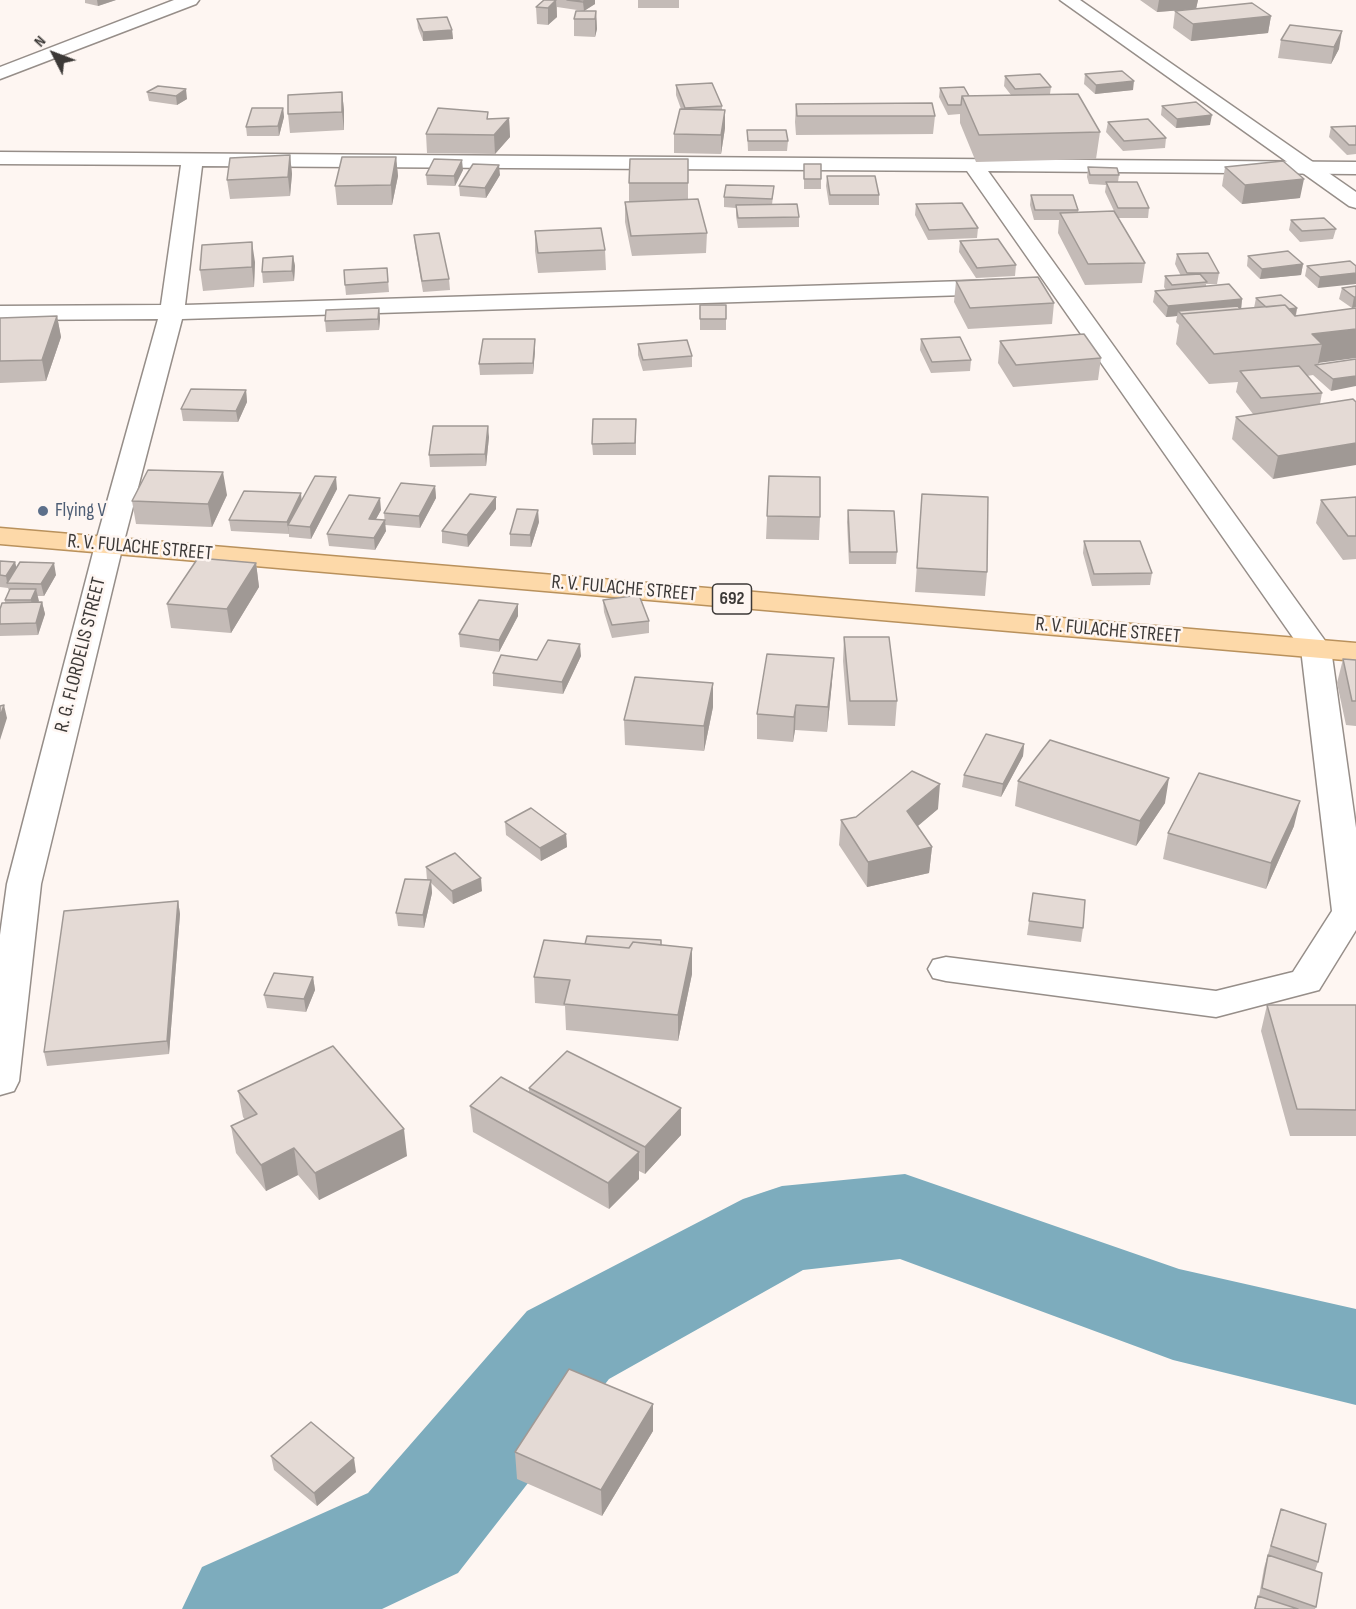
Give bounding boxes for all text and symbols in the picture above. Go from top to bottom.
north arrow [24,24,84,84]
text: N [30,32,50,51]
place label: Flying V [55,499,106,523]
marker: Flying V [36,504,50,518]
street label: R. V. FULACHE STREET [66,530,214,566]
street label: R. V. FULACHE STREET [550,571,698,607]
street label: R. G. FLORDELIS STREET [50,575,112,735]
road number: 692 [712,584,752,614]
street label: R. V. FULACHE STREET [1034,613,1182,649]

